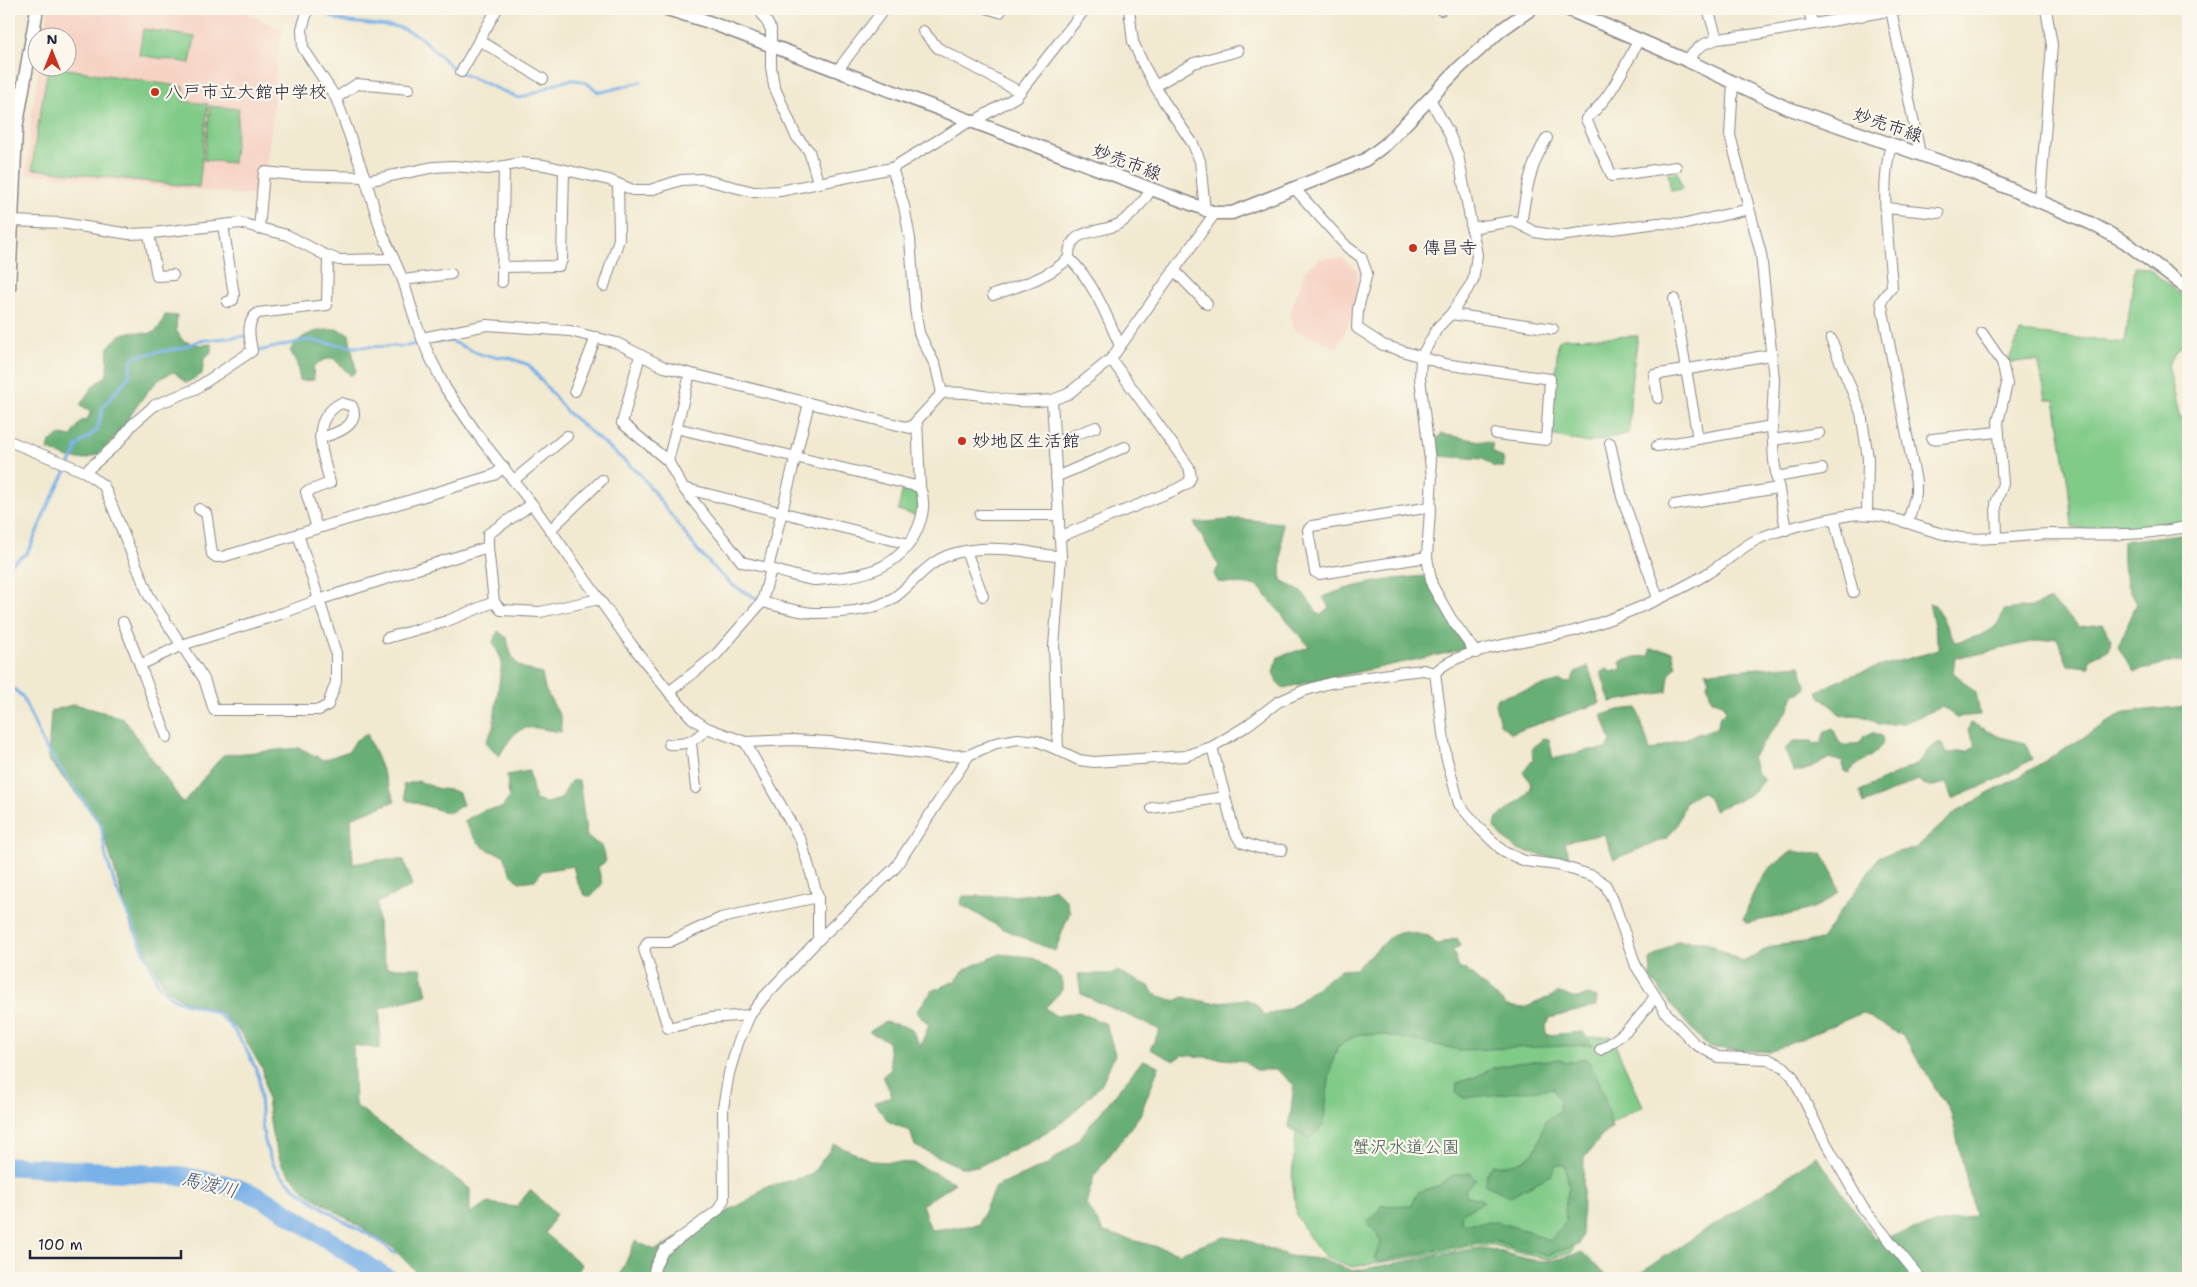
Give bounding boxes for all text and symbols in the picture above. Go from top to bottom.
north arrow [28,28,78,78]
text: N [46,30,58,48]
place label: 八戸市立大館中学校 [165,80,327,104]
marker: 八戸市立大館中学校 [149,86,161,98]
street label: 妙売市線 [1850,102,1926,148]
street label: 妙売市線 [1089,138,1165,186]
place label: 傳昌寺 [1423,236,1477,260]
marker: 傳昌寺 [1407,242,1419,254]
place label: 妙地区生活館 [972,429,1080,453]
marker: 妙地区生活館 [956,435,968,447]
park label: 蟹沢水道公園 [1352,1135,1460,1159]
water label: 馬渡川 [179,1165,241,1204]
scale bar [30,1227,181,1259]
text: 100 m [38,1235,83,1255]

